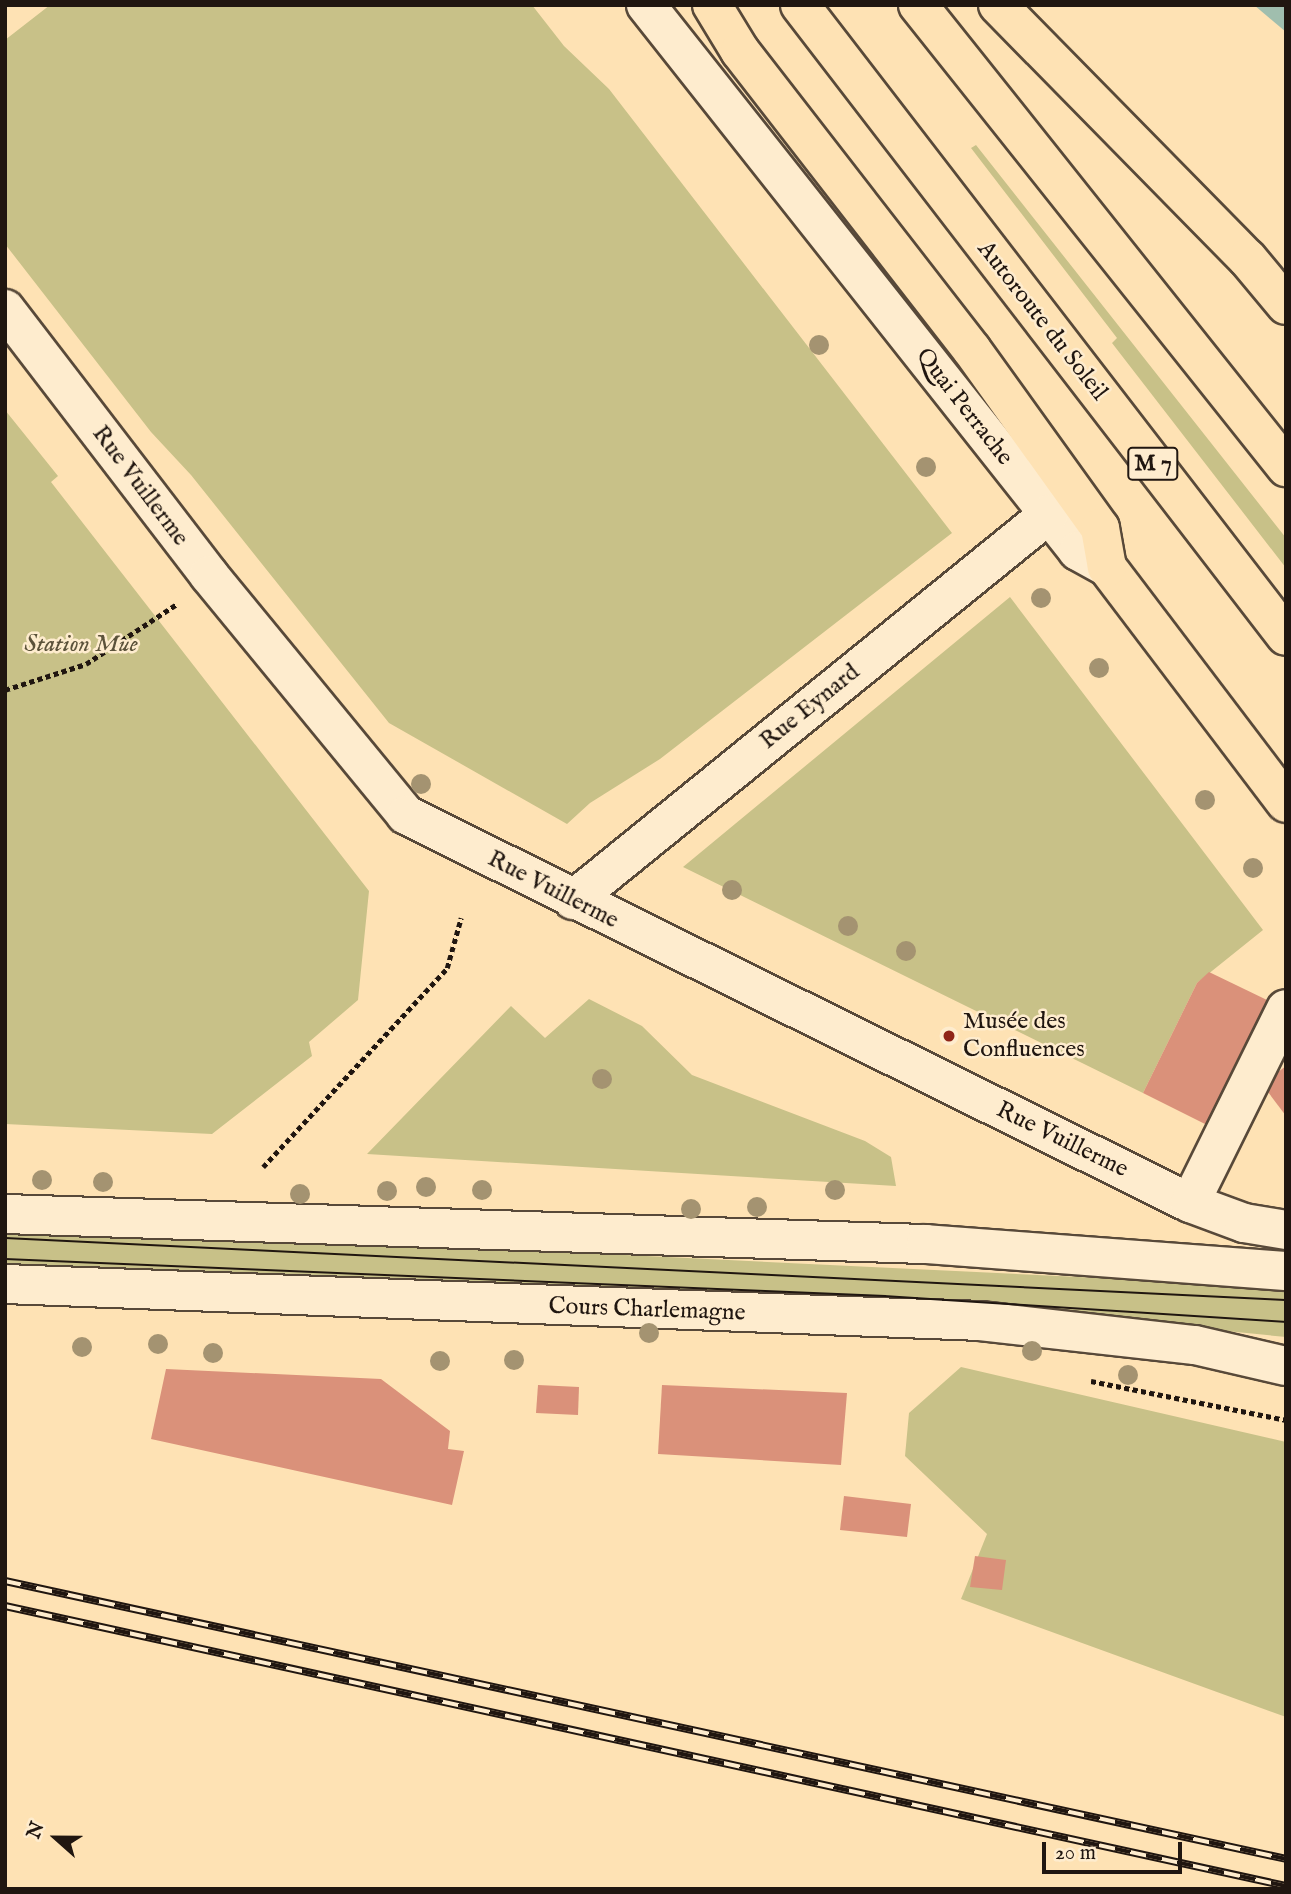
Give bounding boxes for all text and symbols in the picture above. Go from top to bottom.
street label: Autoroute du Soleil [971,236,1113,406]
street label: Quai Perrache [909,343,1019,471]
street label: Rue Vuillerme [85,420,195,552]
road number: M 7 [1127,445,1179,484]
park label: Station Mue [24,631,138,659]
street label: Rue Eynard [754,658,866,756]
street label: Rue Vuillerme [483,845,623,935]
place label: Musée des Confluences [963,1008,1085,1064]
marker: Musée des Confluences [941,1028,957,1044]
street label: Rue Vuillerme [991,1096,1133,1184]
street label: Cours Charlemagne [548,1292,746,1328]
north arrow [21,1803,91,1873]
text: N [22,1819,51,1842]
scale bar [1046,1828,1186,1872]
text: 20 m [1055,1840,1096,1867]

